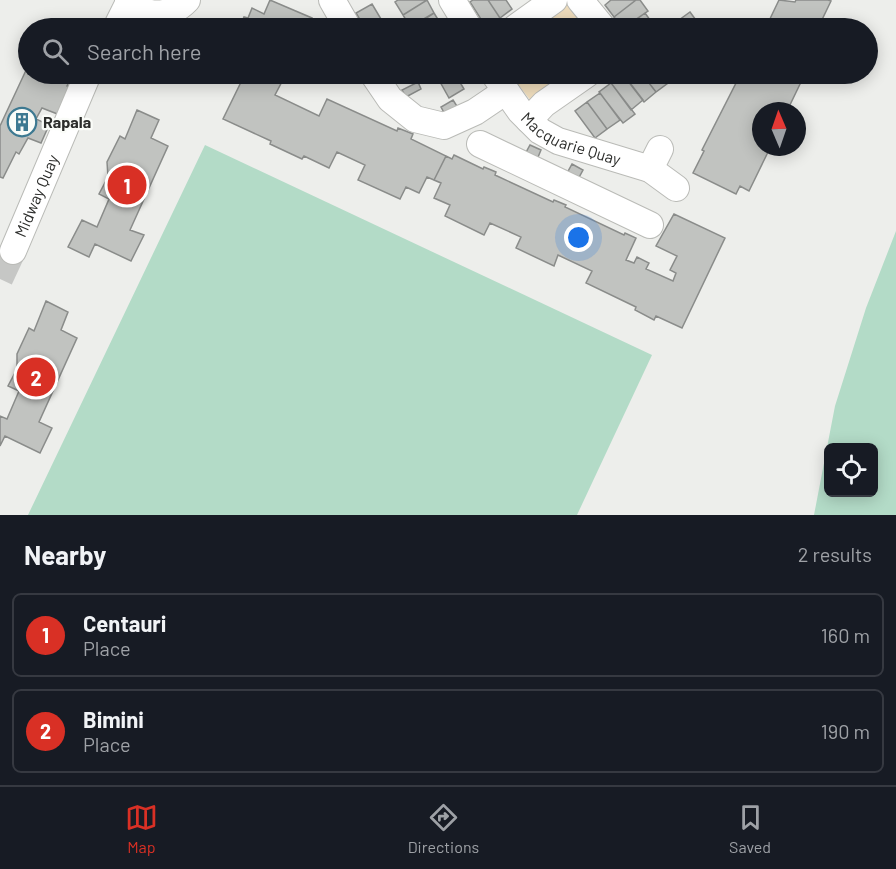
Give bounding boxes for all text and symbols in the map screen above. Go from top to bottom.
search box [18,18,878,84]
icon: search [39,35,72,68]
text: Search here [87,38,201,64]
north arrow [752,102,806,156]
building icon: Rapala [6,106,38,138]
street label: Macquarie Quay [518,108,624,169]
place label: Rapala [43,112,91,131]
street label: Midway Quay [10,151,62,240]
pin: 1 [108,162,146,207]
your location [564,223,593,252]
pin: 2 [16,354,56,400]
map controls [824,443,878,497]
button: locate [824,443,878,497]
text: Nearby [24,539,106,570]
text: 2 results [798,542,872,566]
text: Centauri [83,610,166,636]
text: 1 [42,623,49,647]
text: 160 m [821,623,870,647]
text: Place [83,636,131,660]
text: Bimini [83,706,144,732]
text: 2 [40,719,51,743]
text: 190 m [821,719,870,743]
text: Place [83,732,131,756]
tab: Map [125,801,158,856]
tab: Directions [408,801,479,856]
tab: Saved [729,801,771,856]

